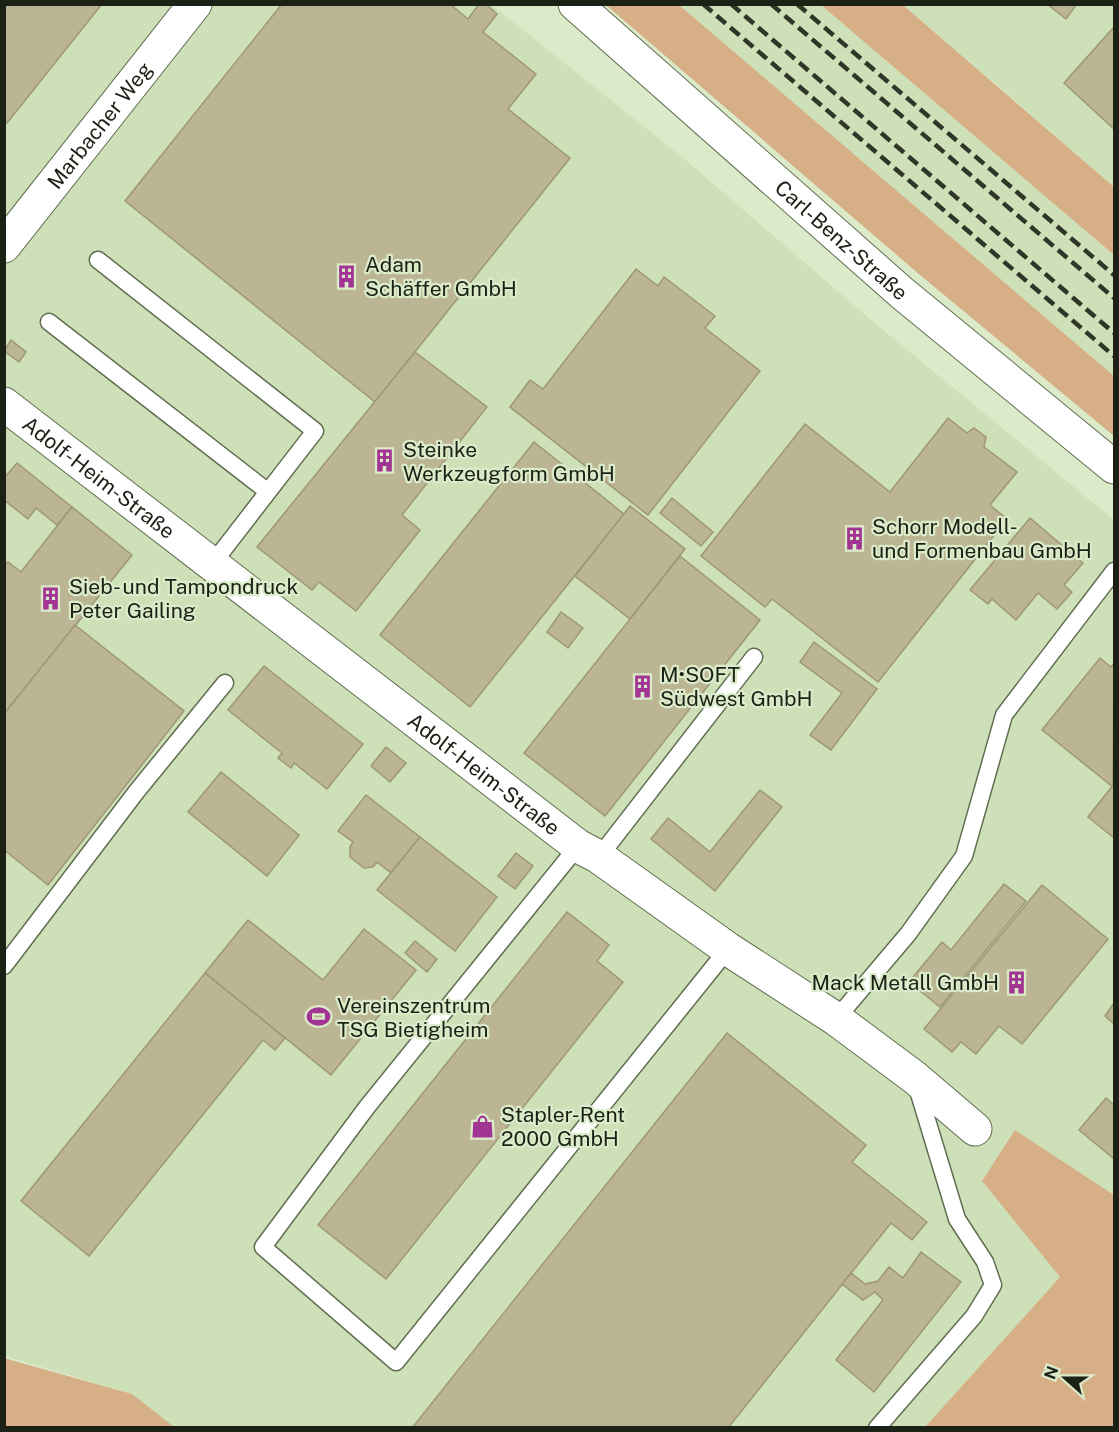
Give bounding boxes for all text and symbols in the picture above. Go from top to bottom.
street label: Marbacher Weg [42,57,157,194]
street label: Carl-Benz-Straße [770,175,913,305]
place label: Adam Schäffer GmbH [365,252,517,301]
building icon: Adam Schäffer GmbH [334,263,360,289]
street label: Adolf-Heim-Straße [18,411,180,544]
place label: Steinke Werkzeugform GmbH [403,437,615,486]
building icon: Steinke Werkzeugform GmbH [372,448,398,474]
place label: Schorr Modell- und Formenbau GmbH [872,514,1092,563]
building icon: Schorr Modell- und Formenbau GmbH [841,525,867,551]
place label: Sieb- und Tampondruck Peter Gailing [69,574,298,623]
building icon: Sieb- und Tampondruck Peter Gailing [38,585,64,611]
place label: M•SOFT Südwest GmbH [660,662,812,711]
building icon: M•SOFT Südwest GmbH [629,673,655,699]
street label: Adolf-Heim-Straße [403,707,565,840]
building icon: Mack Metall GmbH [1004,969,1030,995]
place label: Mack Metall GmbH [812,970,999,995]
place label: Vereinszentrum TSG Bietigheim [337,993,490,1042]
sports icon: Vereinszentrum TSG Bietigheim [306,1004,332,1030]
place label: Stapler-Rent 2000 GmbH [501,1102,625,1151]
shop icon: Stapler-Rent 2000 GmbH [470,1113,496,1139]
north arrow [1035,1348,1095,1408]
text: N [1040,1364,1063,1382]

